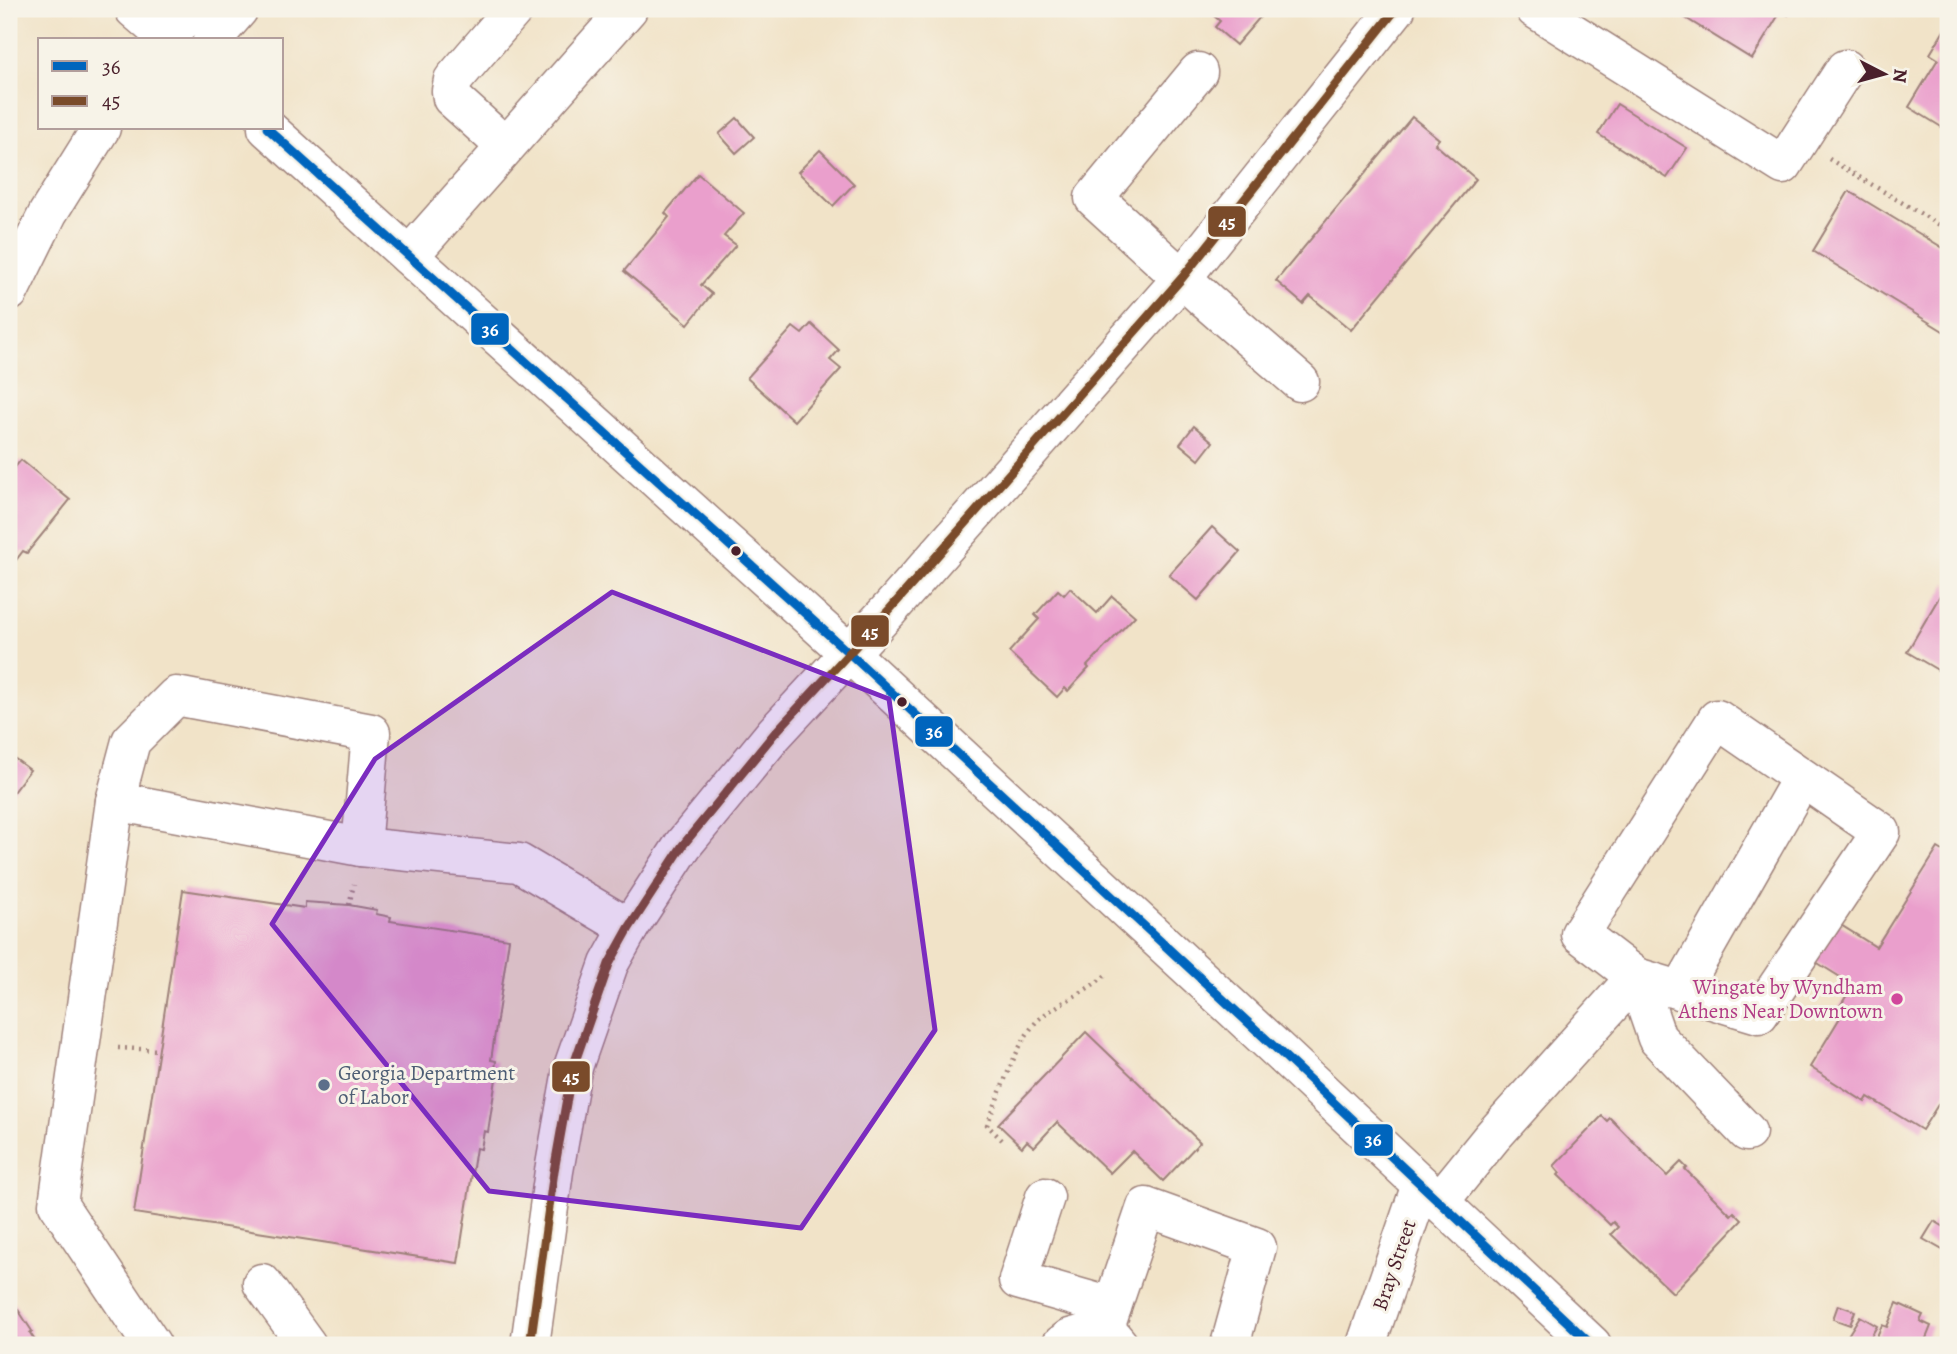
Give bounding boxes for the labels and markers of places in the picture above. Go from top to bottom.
unlabelled marker [729,544,743,558]
unlabelled marker [895,695,909,709]
place label: Wingate by Wyndham Athens Near Downtown [1677,973,1883,1025]
marker: Wingate by Wyndham Athens Near Downtown [1889,991,1905,1007]
place label: Georgia Department of Labor [338,1059,515,1111]
marker: Georgia Department of Labor [316,1077,332,1093]

